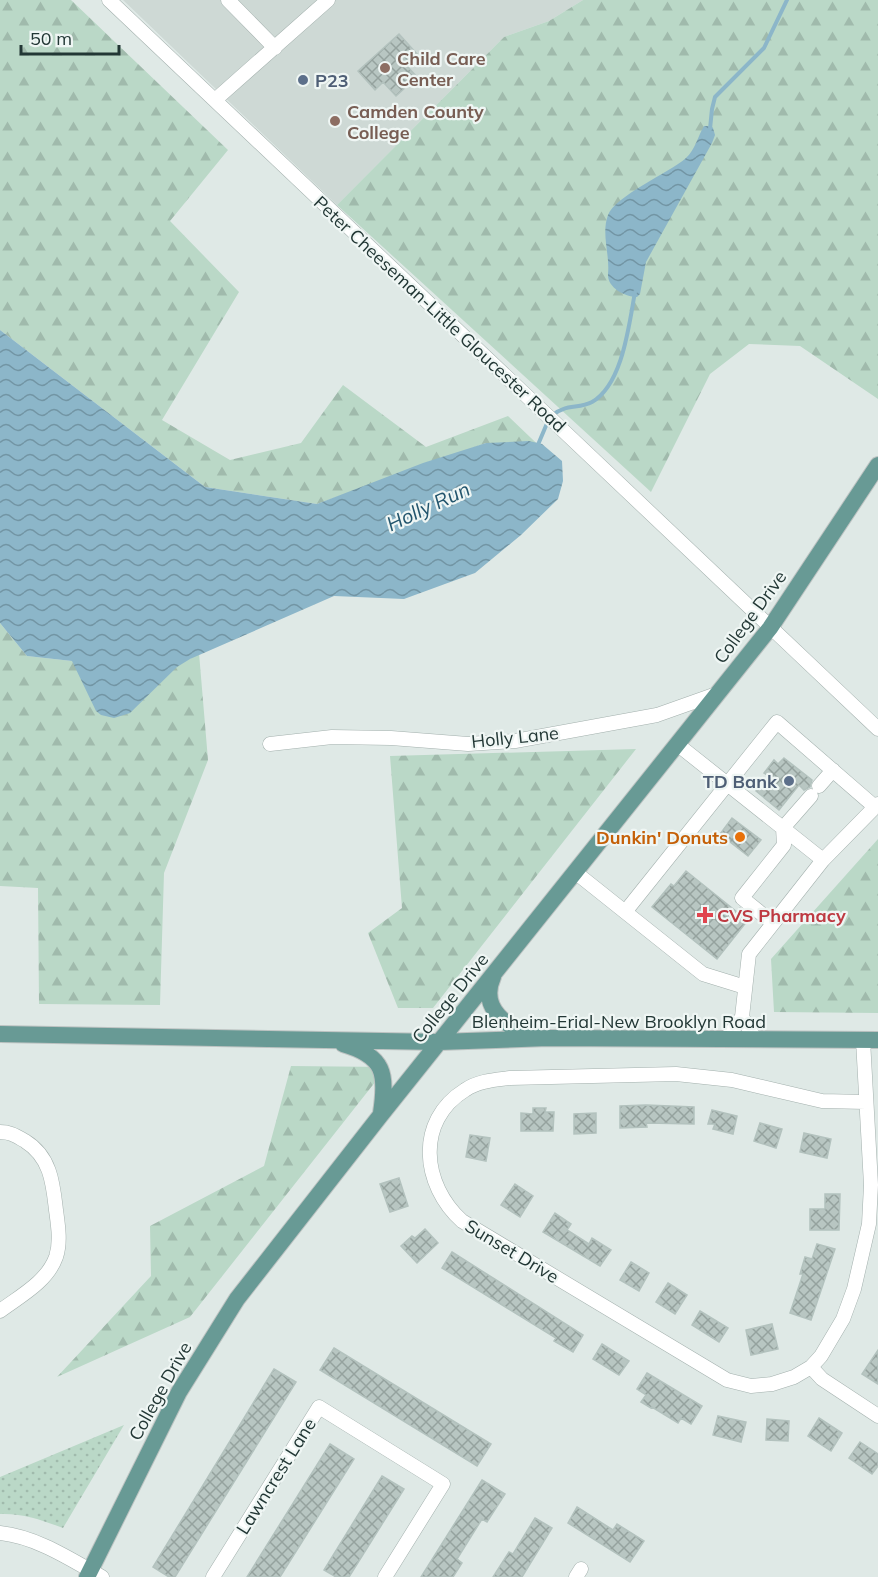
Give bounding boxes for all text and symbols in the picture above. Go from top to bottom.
scale bar [21,18,118,56]
text: 50 m [30,27,72,50]
place label: Child Care Center [397,47,486,91]
marker: Child Care Center [378,61,392,75]
place label: P23 [315,69,349,92]
marker: P23 [296,73,310,87]
place label: Camden County College [347,100,484,144]
marker: Camden County College [328,114,342,128]
street label: Peter Cheeseman-Little Gloucester Road [309,191,571,437]
water label: Holly Run [382,476,474,536]
street label: College Drive [709,566,791,668]
street label: Holly Lane [470,721,560,753]
place label: TD Bank [703,770,778,793]
marker: TD Bank [782,774,796,788]
place label: Dunkin' Donuts [596,826,728,849]
marker: Dunkin' Donuts [733,830,747,844]
place label: CVS Pharmacy [717,904,846,927]
marker: CVS Pharmacy [698,908,712,922]
street label: College Drive [407,948,493,1048]
street label: Blenheim-Erial-New Brooklyn Road [472,1010,766,1033]
street label: Sunset Drive [461,1214,563,1288]
street label: College Drive [123,1338,197,1444]
street label: Lawncrest Lane [231,1414,321,1538]

